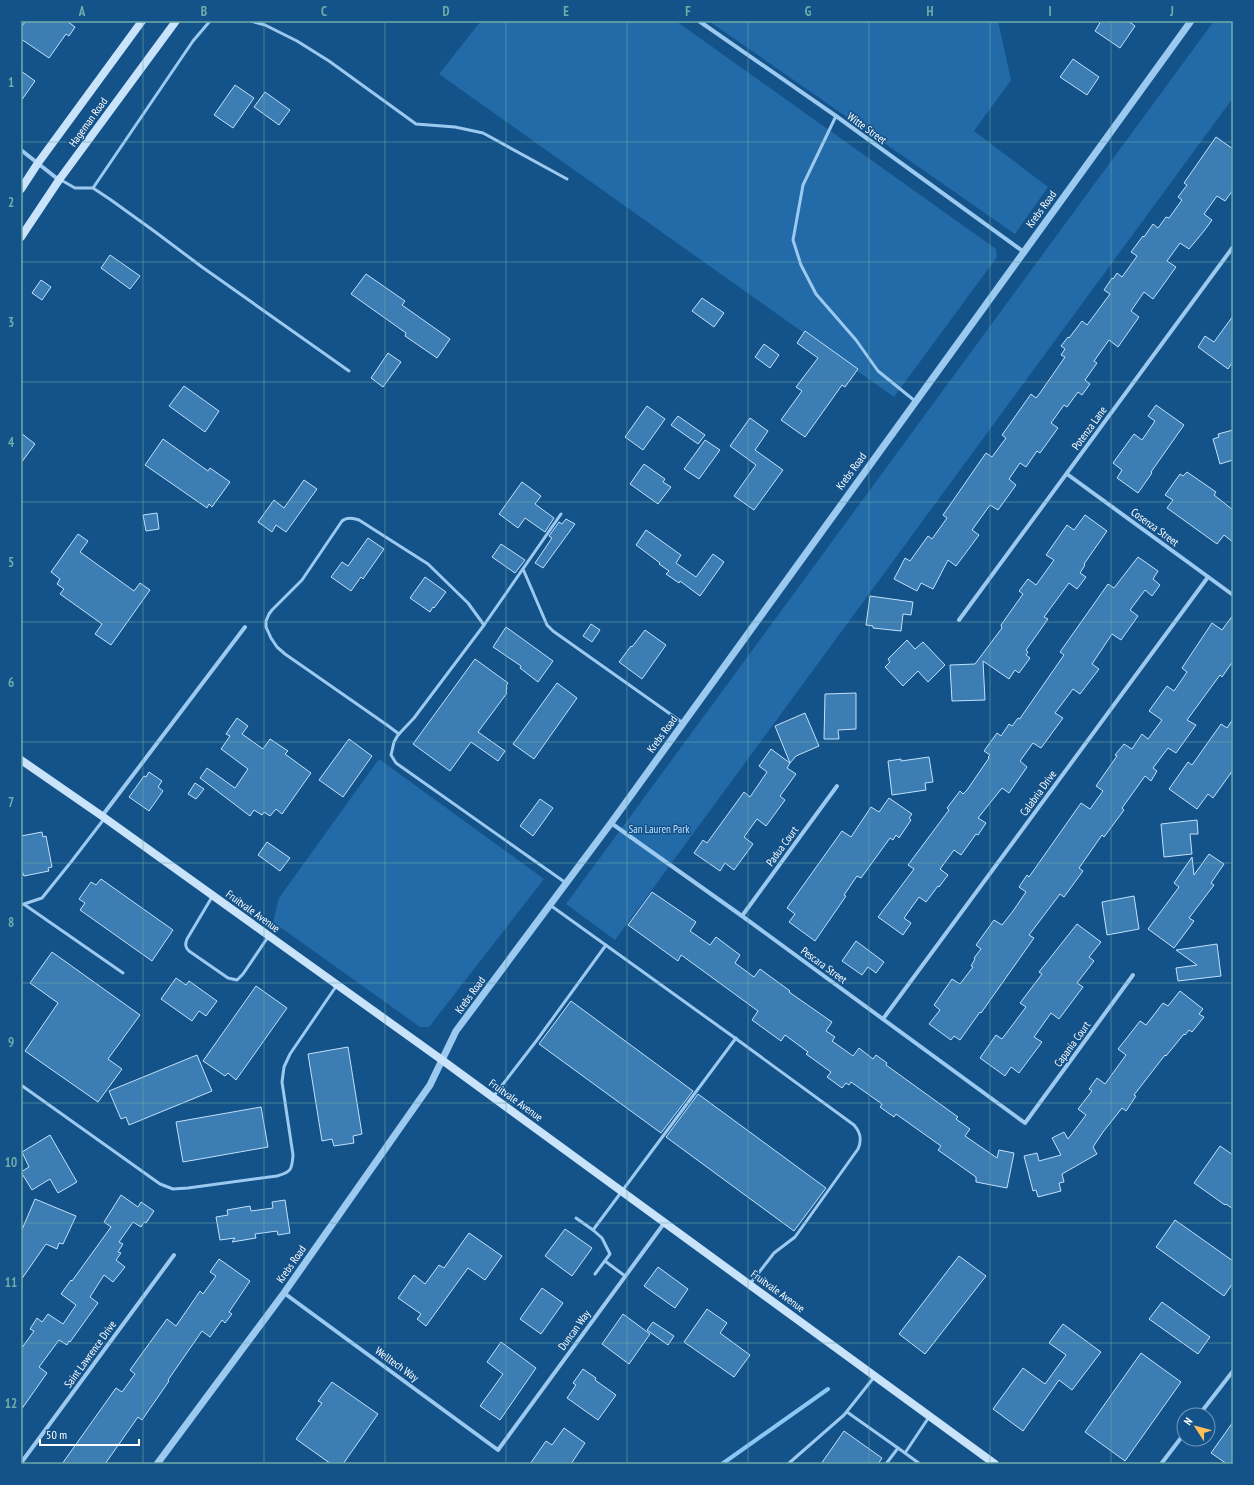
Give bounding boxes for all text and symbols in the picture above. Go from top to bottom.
text: A [78,3,86,20]
text: B [201,3,207,20]
text: C [321,3,327,20]
text: D [443,3,450,20]
text: E [563,3,569,20]
text: F [685,3,691,20]
text: G [805,3,812,20]
text: H [927,3,934,20]
text: I [1048,3,1052,20]
text: J [1169,3,1174,20]
text: 1 [8,74,14,91]
street label: Hageman Road [66,95,111,149]
street label: Witte Street [845,109,889,147]
street label: Krebs Road [1023,188,1059,230]
text: 2 [8,194,14,211]
text: 3 [8,314,14,331]
street label: Potenza Lane [1068,403,1110,453]
text: 4 [8,434,15,451]
street label: Krebs Road [833,450,869,492]
street label: Cosenza Street [1128,505,1182,549]
text: 5 [8,554,14,571]
text: 6 [8,674,14,691]
street label: Krebs Road [644,713,680,755]
street label: Calabria Drive [1017,767,1060,819]
text: 7 [8,794,14,811]
park label: San Lauren Park [629,822,690,836]
street label: Padua Court [763,823,801,869]
street label: Fruitvale Avenue [223,887,283,936]
text: 8 [8,914,14,931]
street label: Pescara Street [798,944,850,986]
street label: Krebs Road [452,974,488,1016]
street label: Capania Court [1051,1018,1093,1070]
text: 9 [8,1034,14,1051]
street label: Fruitvale Avenue [486,1076,546,1125]
text: 10 [5,1154,17,1171]
street label: Krebs Road [273,1242,309,1285]
street label: Fruitvale Avenue [748,1267,808,1316]
text: 11 [5,1274,17,1291]
street label: Duncan Way [555,1306,594,1353]
street label: Saint Lawrence Drive [61,1317,119,1390]
street label: Welltech Way [372,1343,422,1385]
text: 12 [5,1395,17,1412]
north arrow [1176,1407,1216,1447]
text: N [1180,1415,1195,1428]
scale bar [40,1421,139,1447]
text: 50 m [46,1427,67,1442]

